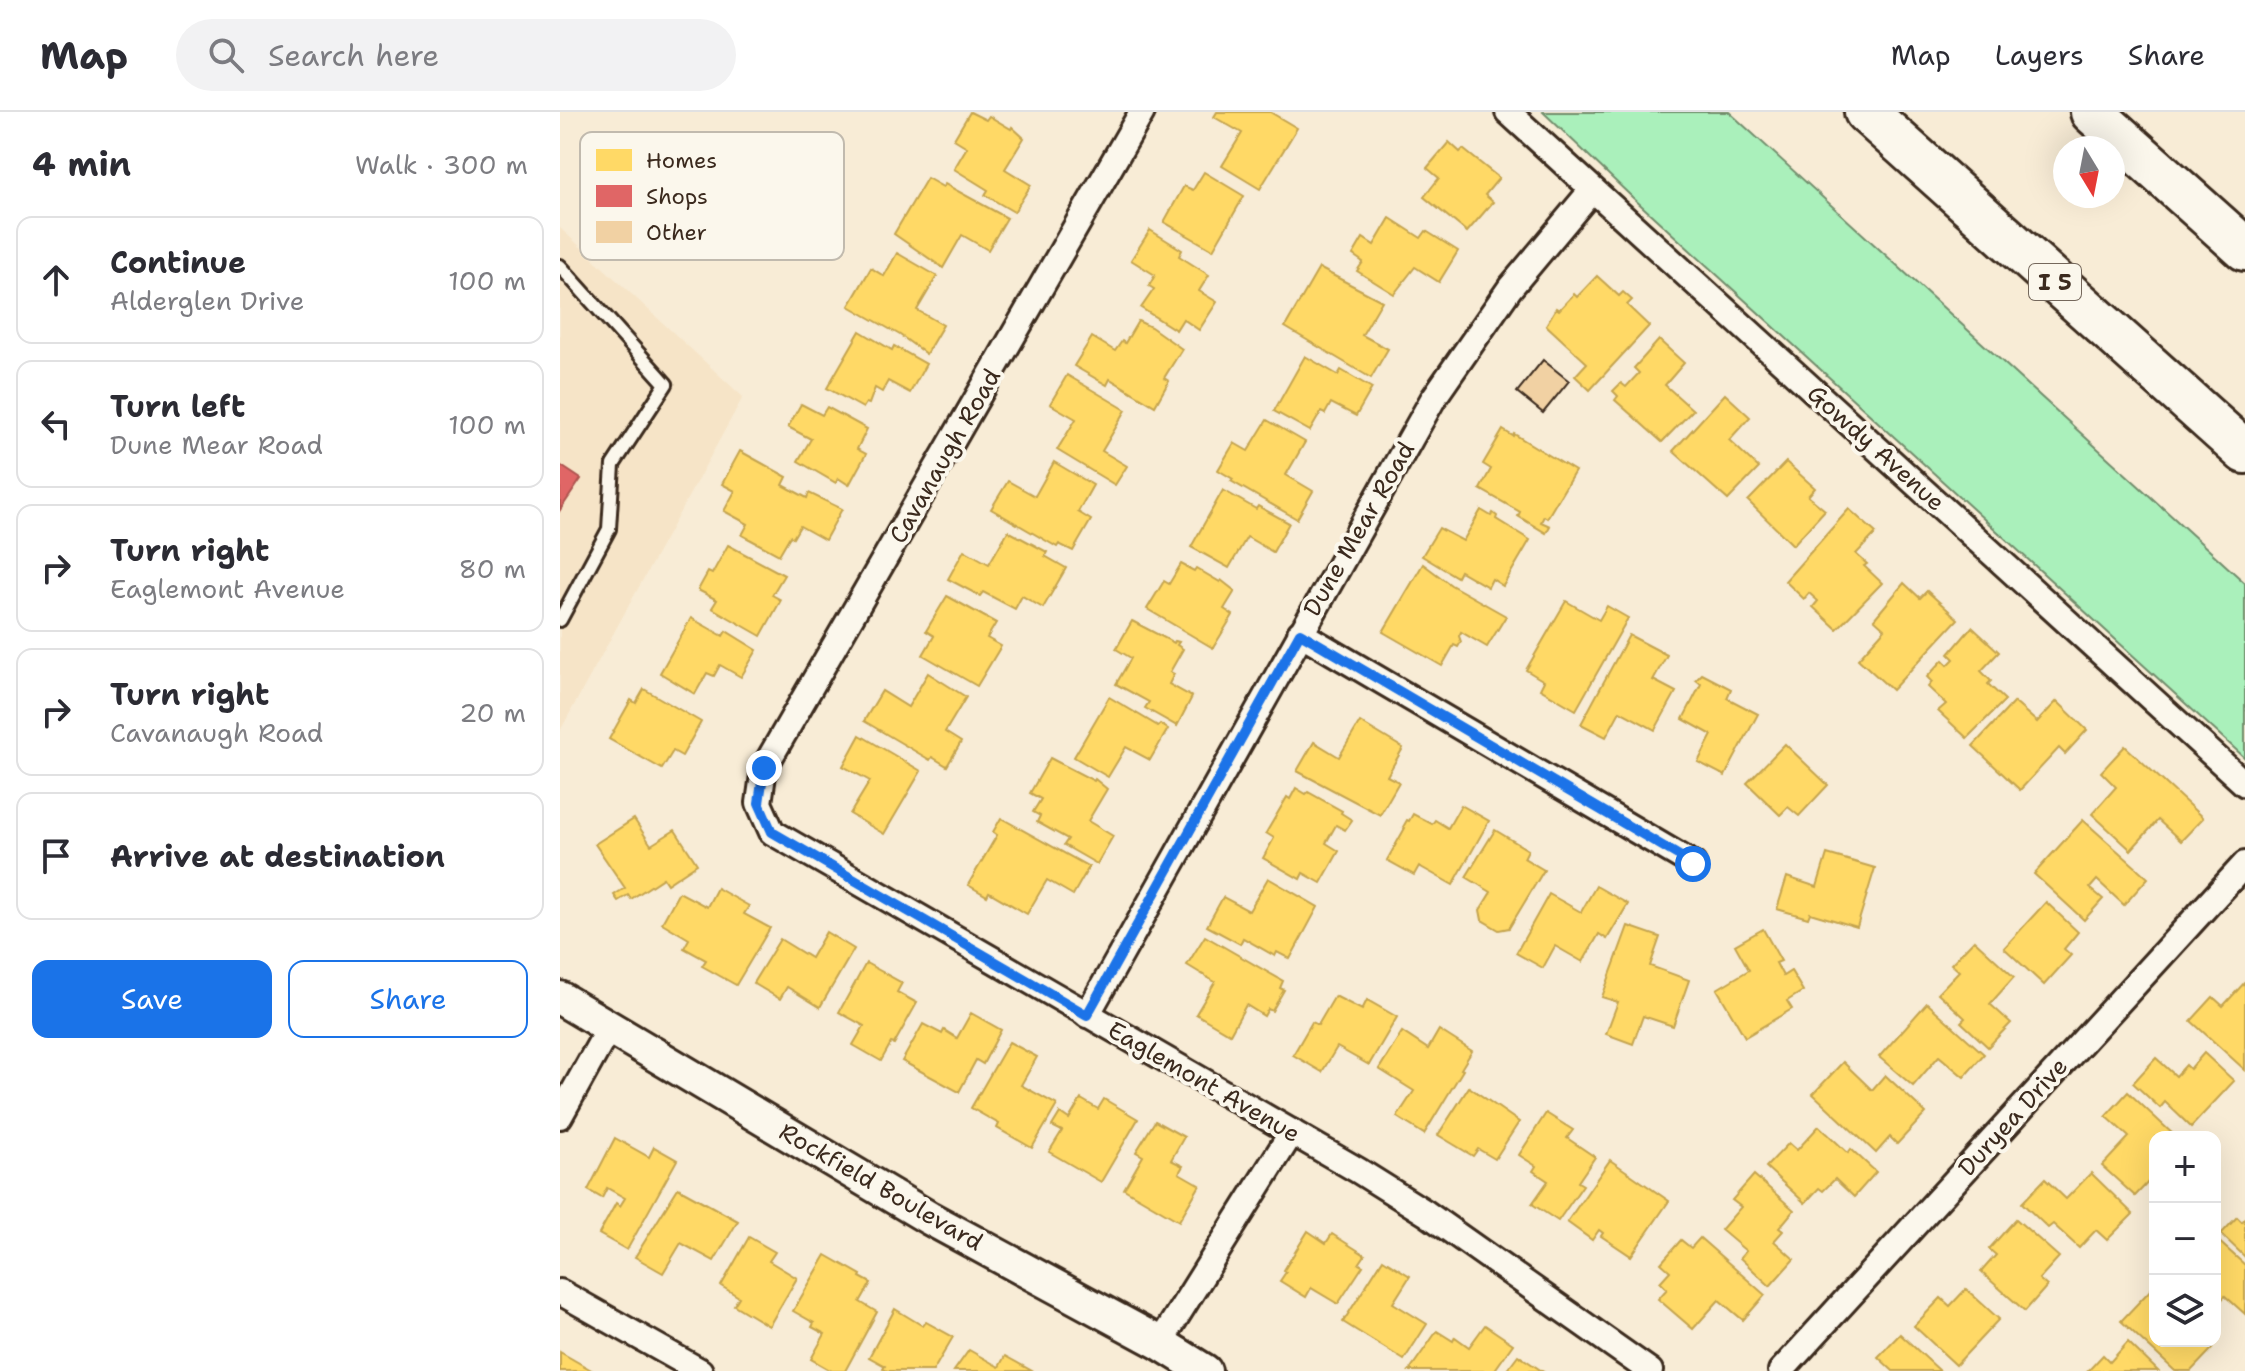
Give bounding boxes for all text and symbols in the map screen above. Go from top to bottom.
search box [176,19,736,91]
text: Map [40,30,128,81]
icon: search [204,33,248,77]
text: Search here [268,35,439,76]
text: Map [1891,36,1951,74]
text: Layers [1995,36,2084,74]
text: Share [2128,36,2205,74]
legend [580,132,844,260]
north arrow [2053,136,2125,208]
text: 4 min [32,141,131,187]
text: Homes [646,146,717,175]
text: Walk · 300 m [355,147,528,182]
text: Shops [646,182,708,211]
text: Other [646,218,707,247]
text: Continue [110,242,246,283]
icon: ahead [34,258,78,302]
text: 100 m [448,263,526,298]
road number: I 5 [2029,264,2081,300]
text: Alderglen Drive [110,283,304,318]
street label: Cavanaugh Road [882,363,1008,549]
street label: Gowdy Avenue [1800,378,1952,518]
text: Turn left [110,386,245,427]
icon: left [34,402,78,446]
text: 100 m [448,407,526,442]
text: Dune Mear Road [110,427,323,462]
street label: Dune Mear Road [1296,436,1422,622]
text: Turn right [110,530,269,571]
icon: right [34,546,78,590]
text: 80 m [459,551,526,586]
text: Eaglemont Avenue [110,571,345,606]
text: Turn right [110,674,269,715]
icon: right [34,690,78,734]
text: 20 m [459,695,526,730]
text: Cavanaugh Road [110,715,323,750]
route end [746,750,782,786]
icon: arrive [34,834,78,878]
text: Arrive at destination [110,836,445,877]
route start [1675,846,1711,882]
button: Save [32,960,272,1038]
button: Share [288,960,528,1038]
street label: Eaglemont Avenue [1102,1014,1306,1150]
street label: Duryea Drive [1951,1051,2075,1183]
street label: Rockfield Boulevard [773,1116,989,1258]
map controls [2149,1131,2221,1347]
button: + [2149,1131,2221,1203]
button: − [2149,1203,2221,1275]
button: layers [2149,1275,2221,1347]

